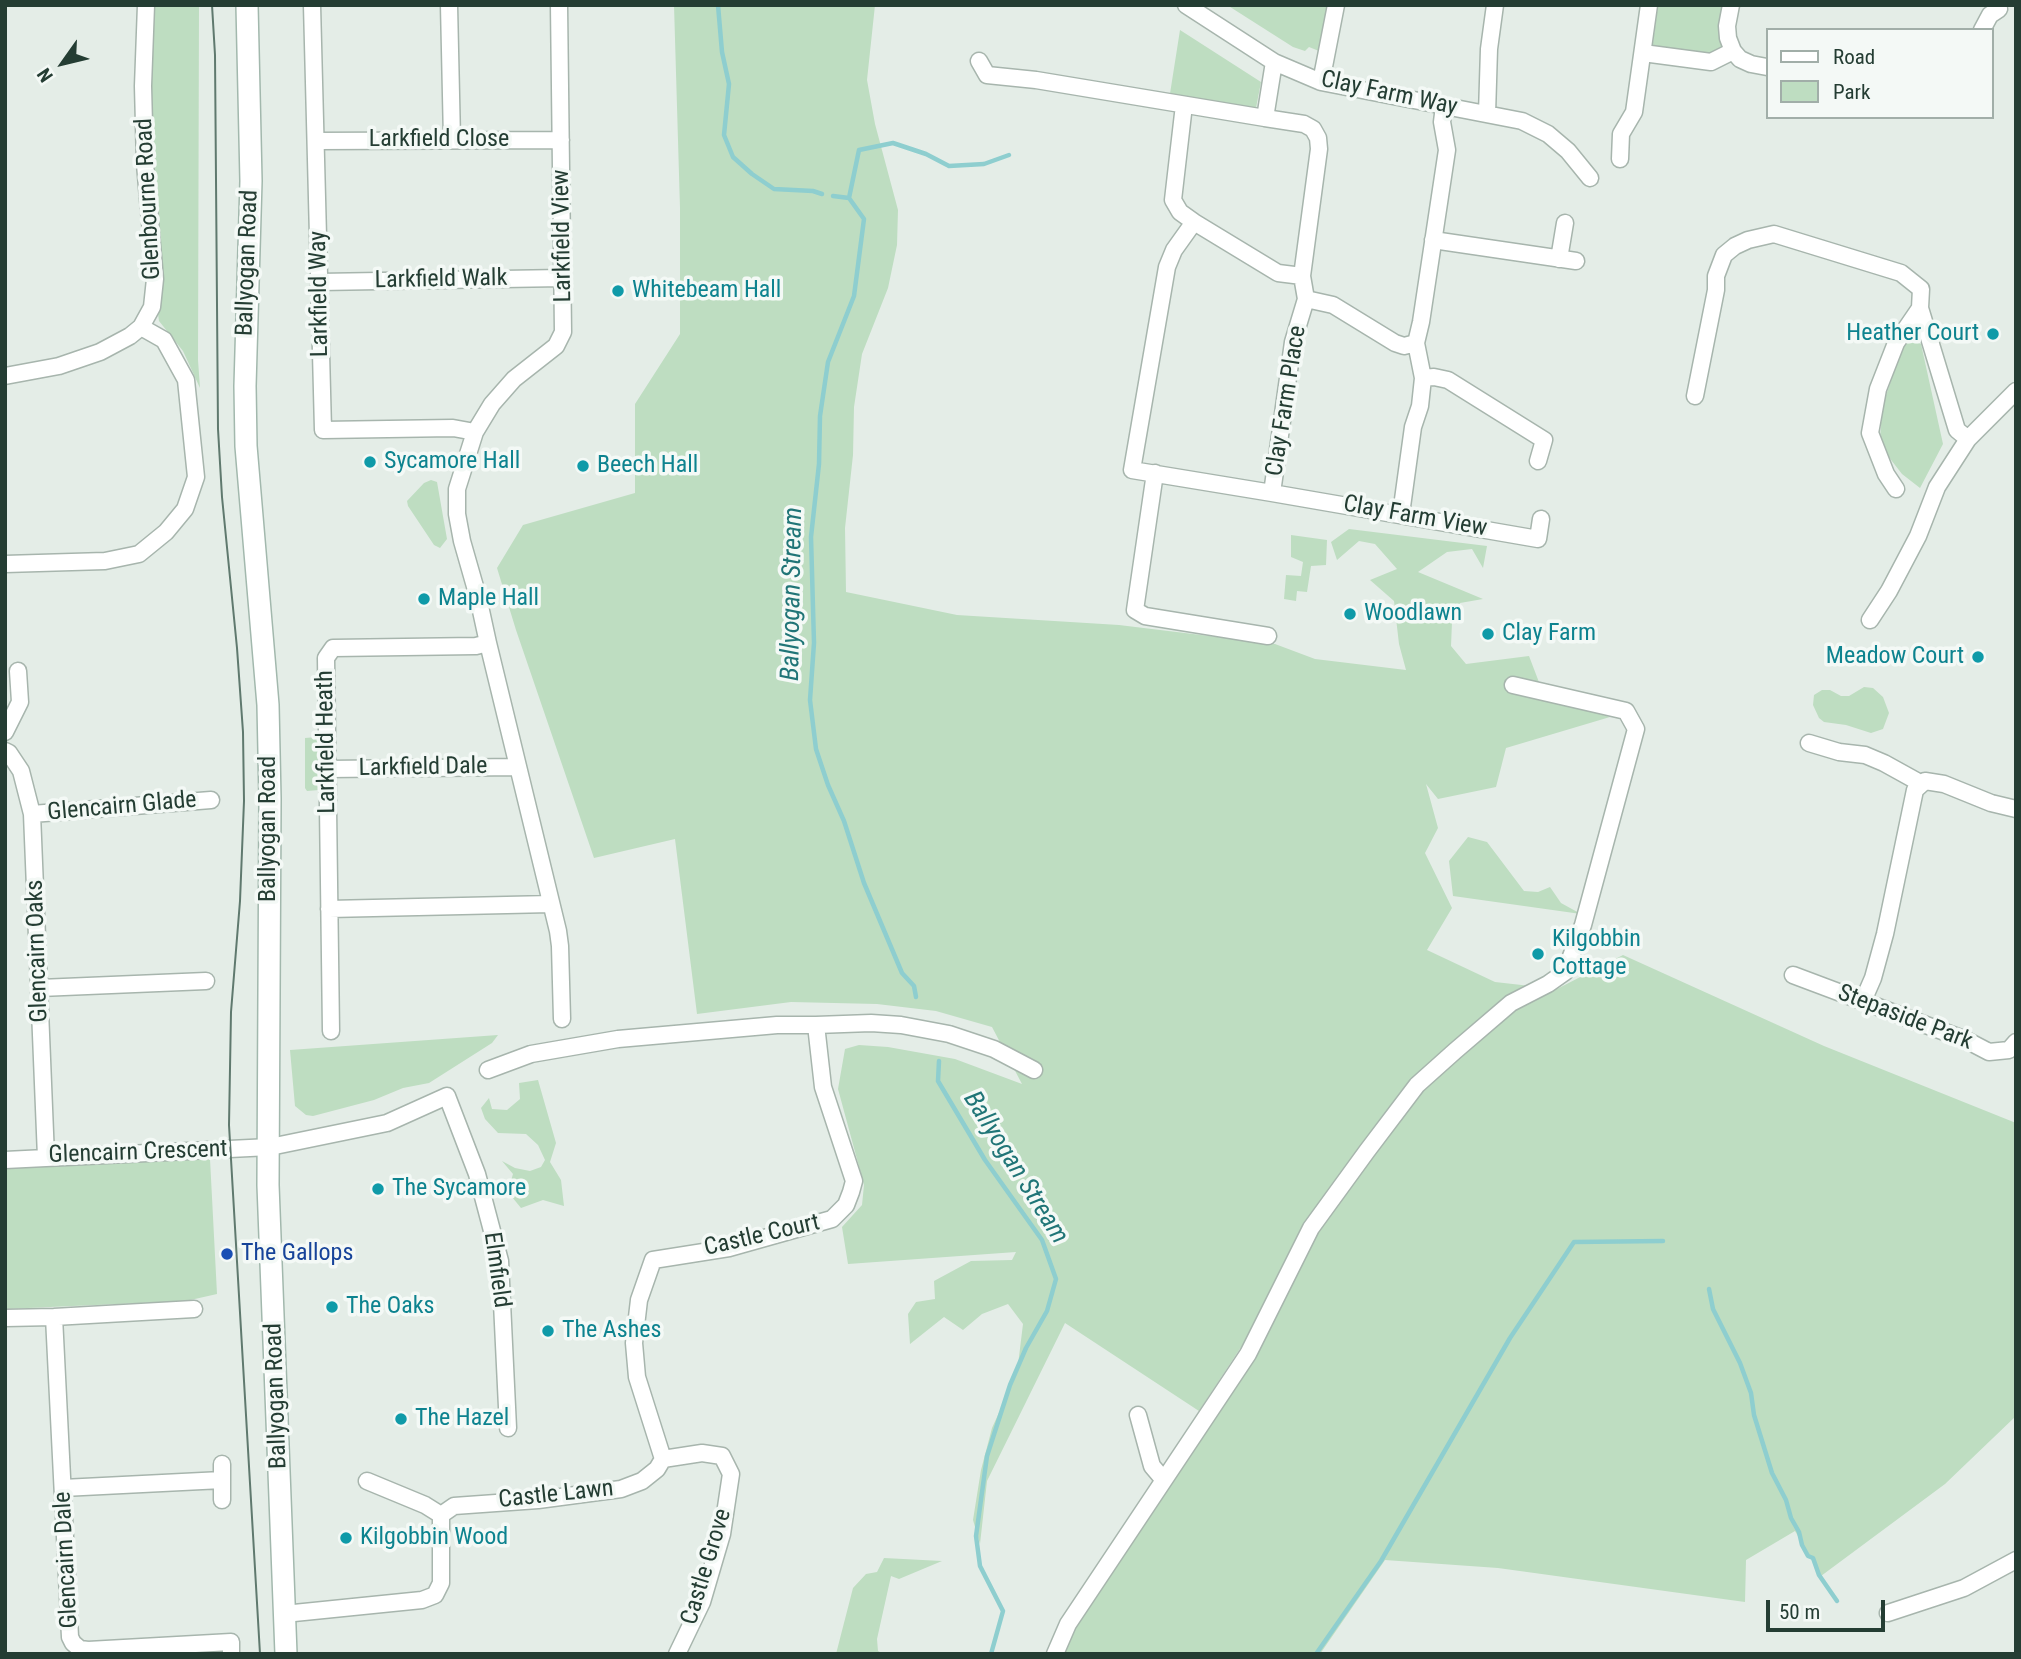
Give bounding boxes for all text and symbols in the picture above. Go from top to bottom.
north arrow [28,28,98,98]
legend [1766,28,1993,119]
text: Road [1833,45,1875,69]
text: N [32,64,58,86]
street label: Clay Farm Way [1318,65,1460,123]
text: Park [1833,80,1870,104]
street label: Glenbourne Road [130,117,168,281]
street label: Larkfield Close [369,126,509,154]
street label: Larkfield View [547,169,579,303]
street label: Ballyogan Road [231,189,265,337]
street label: Larkfield Way [305,231,335,357]
street label: Larkfield Walk [374,264,508,296]
place label: Whitebeam Hall [632,277,781,305]
marker: Whitebeam Hall [610,283,626,299]
place label: Heather Court [1846,320,1979,348]
street label: Clay Farm Place [1261,324,1313,478]
marker: Heather Court [1985,326,2001,342]
place label: Sycamore Hall [384,448,520,476]
place label: Beech Hall [597,452,698,480]
marker: Sycamore Hall [362,454,378,470]
marker: Beech Hall [575,458,591,474]
street label: Clay Farm View [1341,490,1489,544]
water label: Ballyogan Stream [776,507,810,681]
place label: Maple Hall [438,585,539,613]
marker: Maple Hall [416,591,432,607]
place label: Woodlawn [1364,600,1462,628]
marker: Woodlawn [1342,606,1358,622]
place label: Clay Farm [1502,620,1596,648]
marker: Clay Farm [1480,626,1496,642]
place label: Meadow Court [1826,643,1964,671]
marker: Meadow Court [1970,649,1986,665]
street label: Larkfield Heath [311,670,343,814]
street label: Larkfield Dale [358,752,488,784]
street label: Ballyogan Road [255,756,283,902]
street label: Glencairn Glade [46,786,198,828]
street label: Glencairn Oaks [21,879,55,1023]
place label: Kilgobbin Cottage [1552,926,1641,982]
marker: Kilgobbin Cottage [1530,946,1546,962]
street label: Stepaside Park [1834,979,1976,1057]
water label: Ballyogan Stream [956,1086,1074,1250]
street label: Glencairn Crescent [48,1135,228,1171]
place label: The Sycamore [392,1175,526,1203]
marker: The Sycamore [370,1181,386,1197]
street label: Castle Court [701,1209,823,1263]
street label: Elmfield [476,1230,516,1310]
place label: The Gallops [241,1240,353,1268]
marker: The Gallops [219,1246,235,1262]
place label: The Oaks [346,1293,435,1321]
marker: The Oaks [324,1299,340,1315]
place label: The Ashes [562,1317,661,1345]
street label: Ballyogan Road [260,1322,294,1470]
marker: The Ashes [540,1323,556,1339]
place label: The Hazel [415,1405,509,1433]
marker: The Hazel [393,1411,409,1427]
street label: Castle Lawn [497,1475,615,1515]
street label: Glencairn Dale [49,1491,85,1629]
street label: Castle Grove [676,1505,738,1629]
place label: Kilgobbin Wood [360,1524,508,1552]
marker: Kilgobbin Wood [338,1530,354,1546]
scale bar [1769,1586,1888,1630]
text: 50 m [1779,1600,1820,1624]

